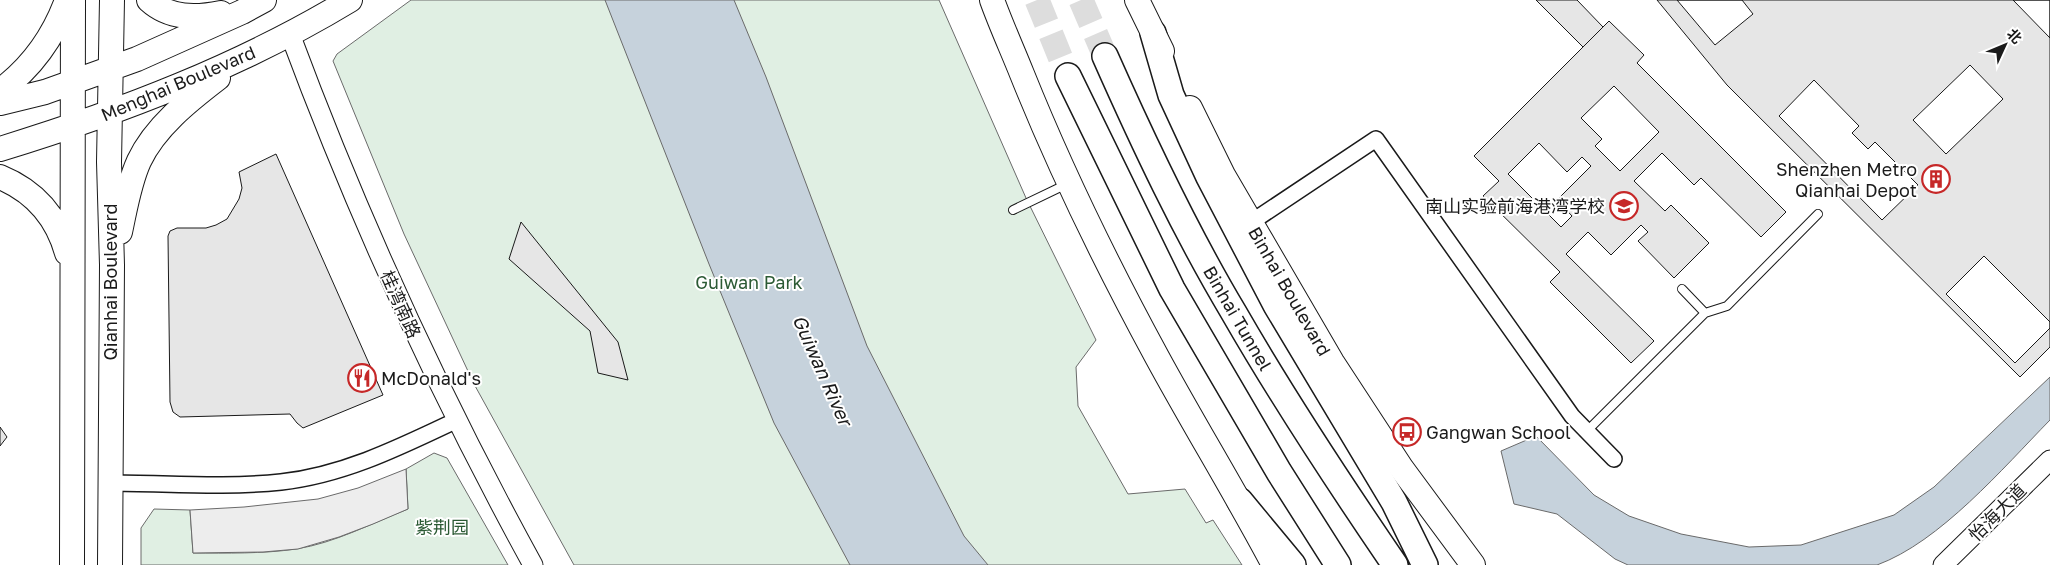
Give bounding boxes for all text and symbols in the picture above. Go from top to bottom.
north arrow [1980,20,2030,70]
text: 北 [2004,25,2026,47]
street label: Menghai Boulevard [97,41,259,125]
place label: Shenzhen Metro Qianhai Depot [1776,158,1917,201]
building icon: Shenzhen Metro Qianhai Depot [1921,164,1951,194]
school or university icon: 南山实验前海港湾学校 [1609,191,1639,221]
place label: 南山实验前海港湾学校 [1425,195,1605,217]
street label: Qianhai Boulevard [99,204,121,360]
street label: Binhai Boulevard [1244,222,1336,360]
street label: Binhai Tunnel [1199,262,1277,374]
street label: 桂湾南路 [376,267,426,341]
park label: Guiwan Park [695,271,803,293]
water label: Guiwan River [788,311,859,431]
restaurant icon: McDonald's [347,363,377,393]
place label: McDonald's [381,367,481,389]
bus stop icon: Gangwan School [1392,417,1422,447]
place label: Gangwan School [1426,421,1571,443]
street label: 怡海大道 [1964,479,2030,545]
park label: 紫荆园 [415,516,469,538]

